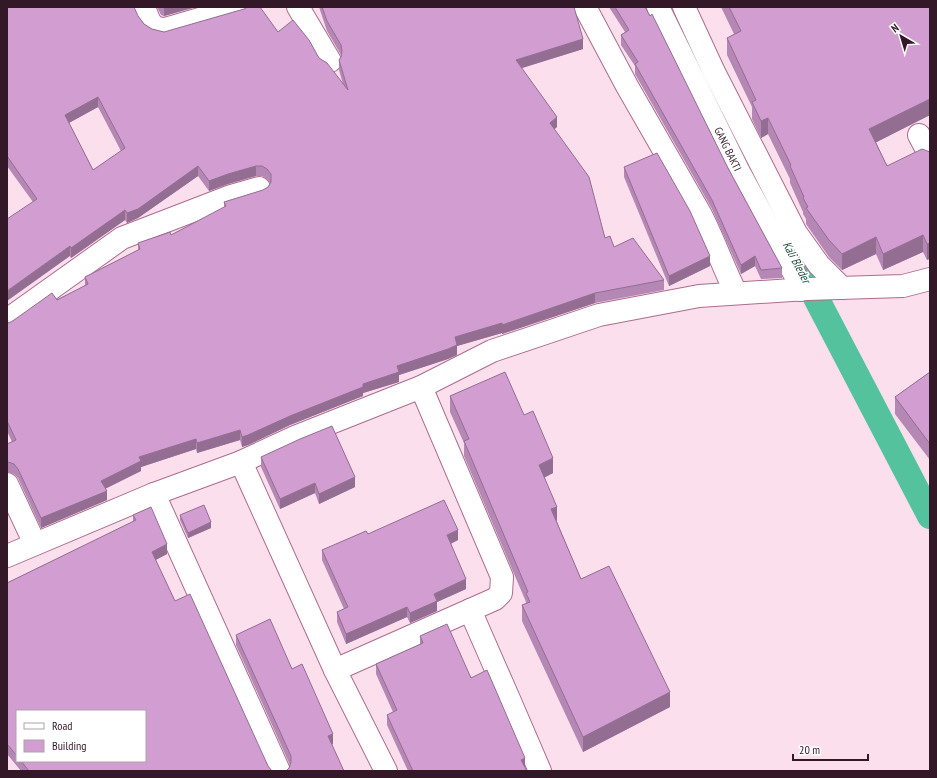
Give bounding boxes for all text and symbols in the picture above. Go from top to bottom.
north arrow [881,16,921,56]
text: N [888,21,902,35]
street label: GANG BAKTI [711,125,745,173]
water label: Kali Bleder [780,238,815,287]
legend [16,710,146,762]
text: Road [52,718,72,733]
scale bar [793,736,868,762]
text: Building [52,738,87,753]
text: 20 m [799,742,820,757]

